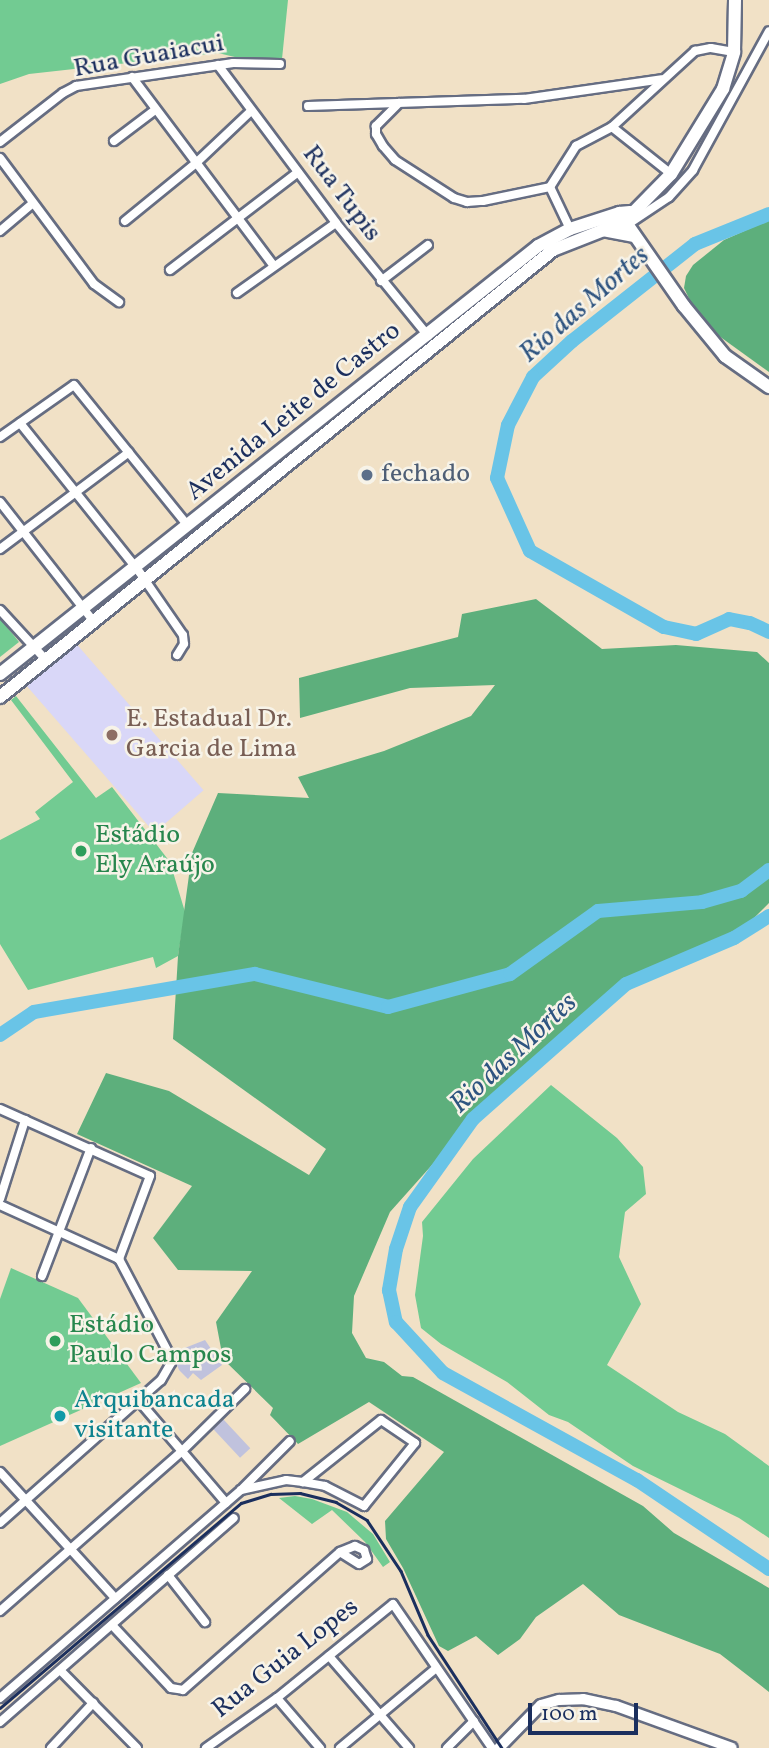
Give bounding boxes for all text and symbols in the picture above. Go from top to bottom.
street label: Rua Guaiacui [71,28,227,86]
street label: Rua Tupis [295,139,387,249]
water label: Rio das Mortes [513,239,657,371]
street label: Avenida Leite de Castro [180,316,408,508]
place label: fechado [381,459,470,491]
marker: fechado [359,467,375,483]
place label: E. Estadual Dr. Garcia de Lima [126,704,297,766]
marker: E. Estadual Dr. Garcia de Lima [104,727,120,743]
place label: Estádio Ely Araújo [95,820,216,882]
marker: Estádio Ely Araújo [73,843,89,859]
water label: Rio das Mortes [444,987,584,1121]
place label: Estádio Paulo Campos [69,1310,231,1372]
marker: Estádio Paulo Campos [47,1333,63,1349]
place label: Arquibancada visitante [74,1385,235,1446]
marker: Arquibancada visitante [52,1408,68,1424]
street label: Rua Guia Lopes [207,1592,365,1726]
scale bar [531,1688,641,1732]
text: 100 m [541,1700,598,1729]

